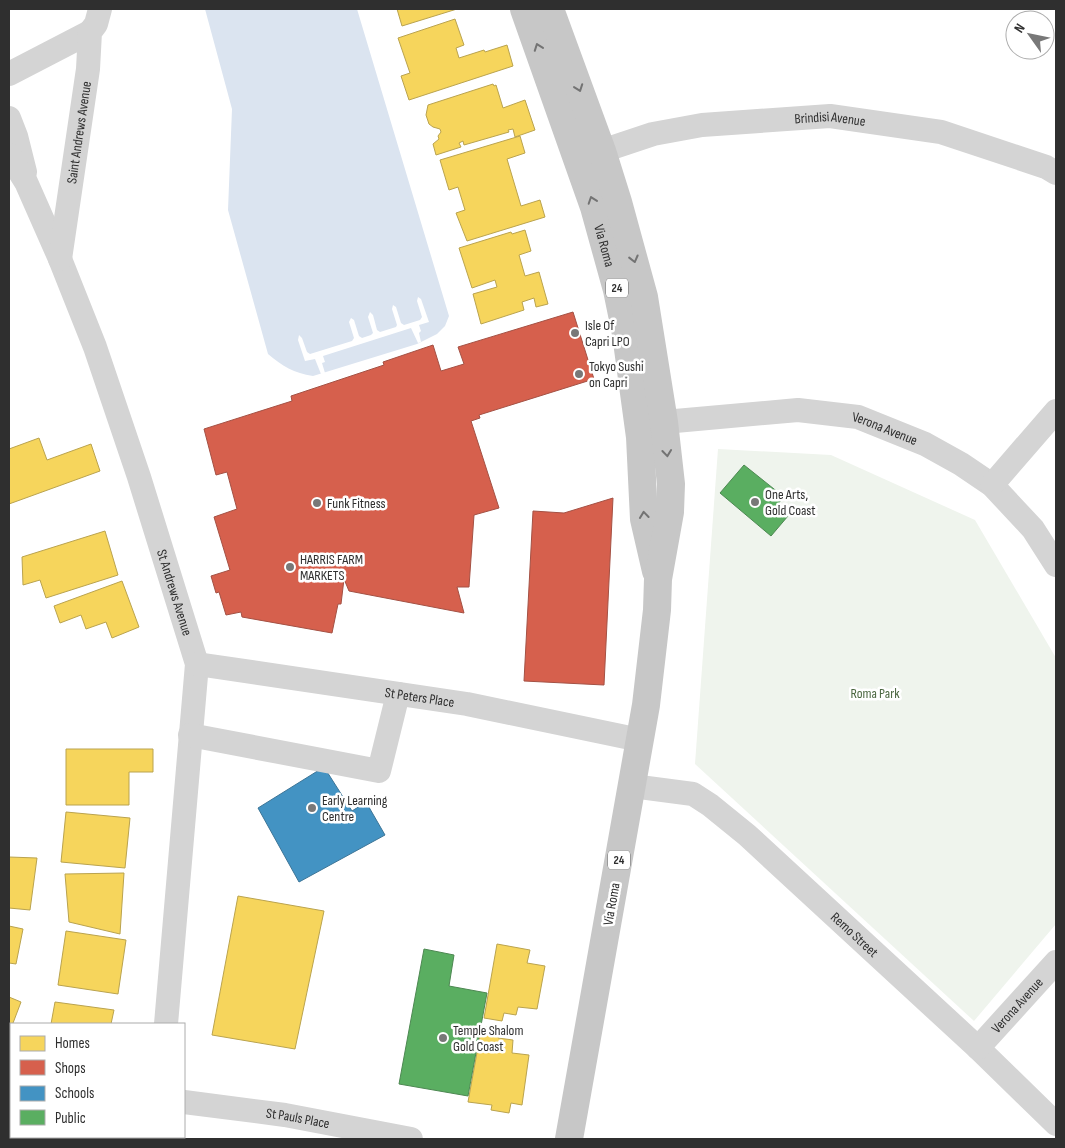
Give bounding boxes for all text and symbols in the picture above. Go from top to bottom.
north arrow [1005,10,1055,60]
text: N [1010,20,1029,36]
one-way arrow [534,43,544,52]
street label: Saint Andrews Avenue [63,80,95,185]
one-way arrow [573,83,583,91]
street label: Brindisi Avenue [794,108,867,130]
one-way arrow [588,197,598,205]
street label: Via Roma [590,223,618,269]
one-way arrow [628,254,638,262]
road number: 24 [606,278,628,298]
place label: Isle Of Capri LPO [585,317,630,350]
marker: Isle Of Capri LPO [569,327,581,339]
place label: Tokyo Sushi on Capri [589,358,644,391]
marker: Tokyo Sushi on Capri [573,368,585,380]
street label: Verona Avenue [852,408,920,449]
one-way arrow [661,450,672,458]
place label: One Arts, Gold Coast [765,486,816,519]
place label: Funk Fitness [327,495,386,512]
marker: One Arts, Gold Coast [749,496,761,508]
marker: Funk Fitness [311,497,323,509]
one-way arrow [639,510,650,518]
street label: St Andrews Avenue [153,547,196,638]
place label: HARRIS FARM MARKETS [300,551,363,584]
marker: HARRIS FARM MARKETS [284,561,296,573]
street label: St Peters Place [384,684,455,711]
park label: Roma Park [850,685,900,702]
place label: Early Learning Centre [322,792,388,825]
marker: Early Learning Centre [306,802,318,814]
road number: 24 [608,850,630,870]
street label: Via Roma [599,881,624,927]
street label: Remo Street [827,909,882,961]
street label: Verona Avenue [988,974,1047,1037]
place label: Temple Shalom Gold Coast [453,1022,523,1055]
legend [10,1023,185,1138]
marker: Temple Shalom Gold Coast [437,1032,449,1044]
text: Homes [55,1034,90,1053]
text: Shops [55,1059,86,1078]
text: Schools [55,1084,94,1103]
street label: St Pauls Place [265,1105,331,1132]
text: Public [55,1109,86,1128]

